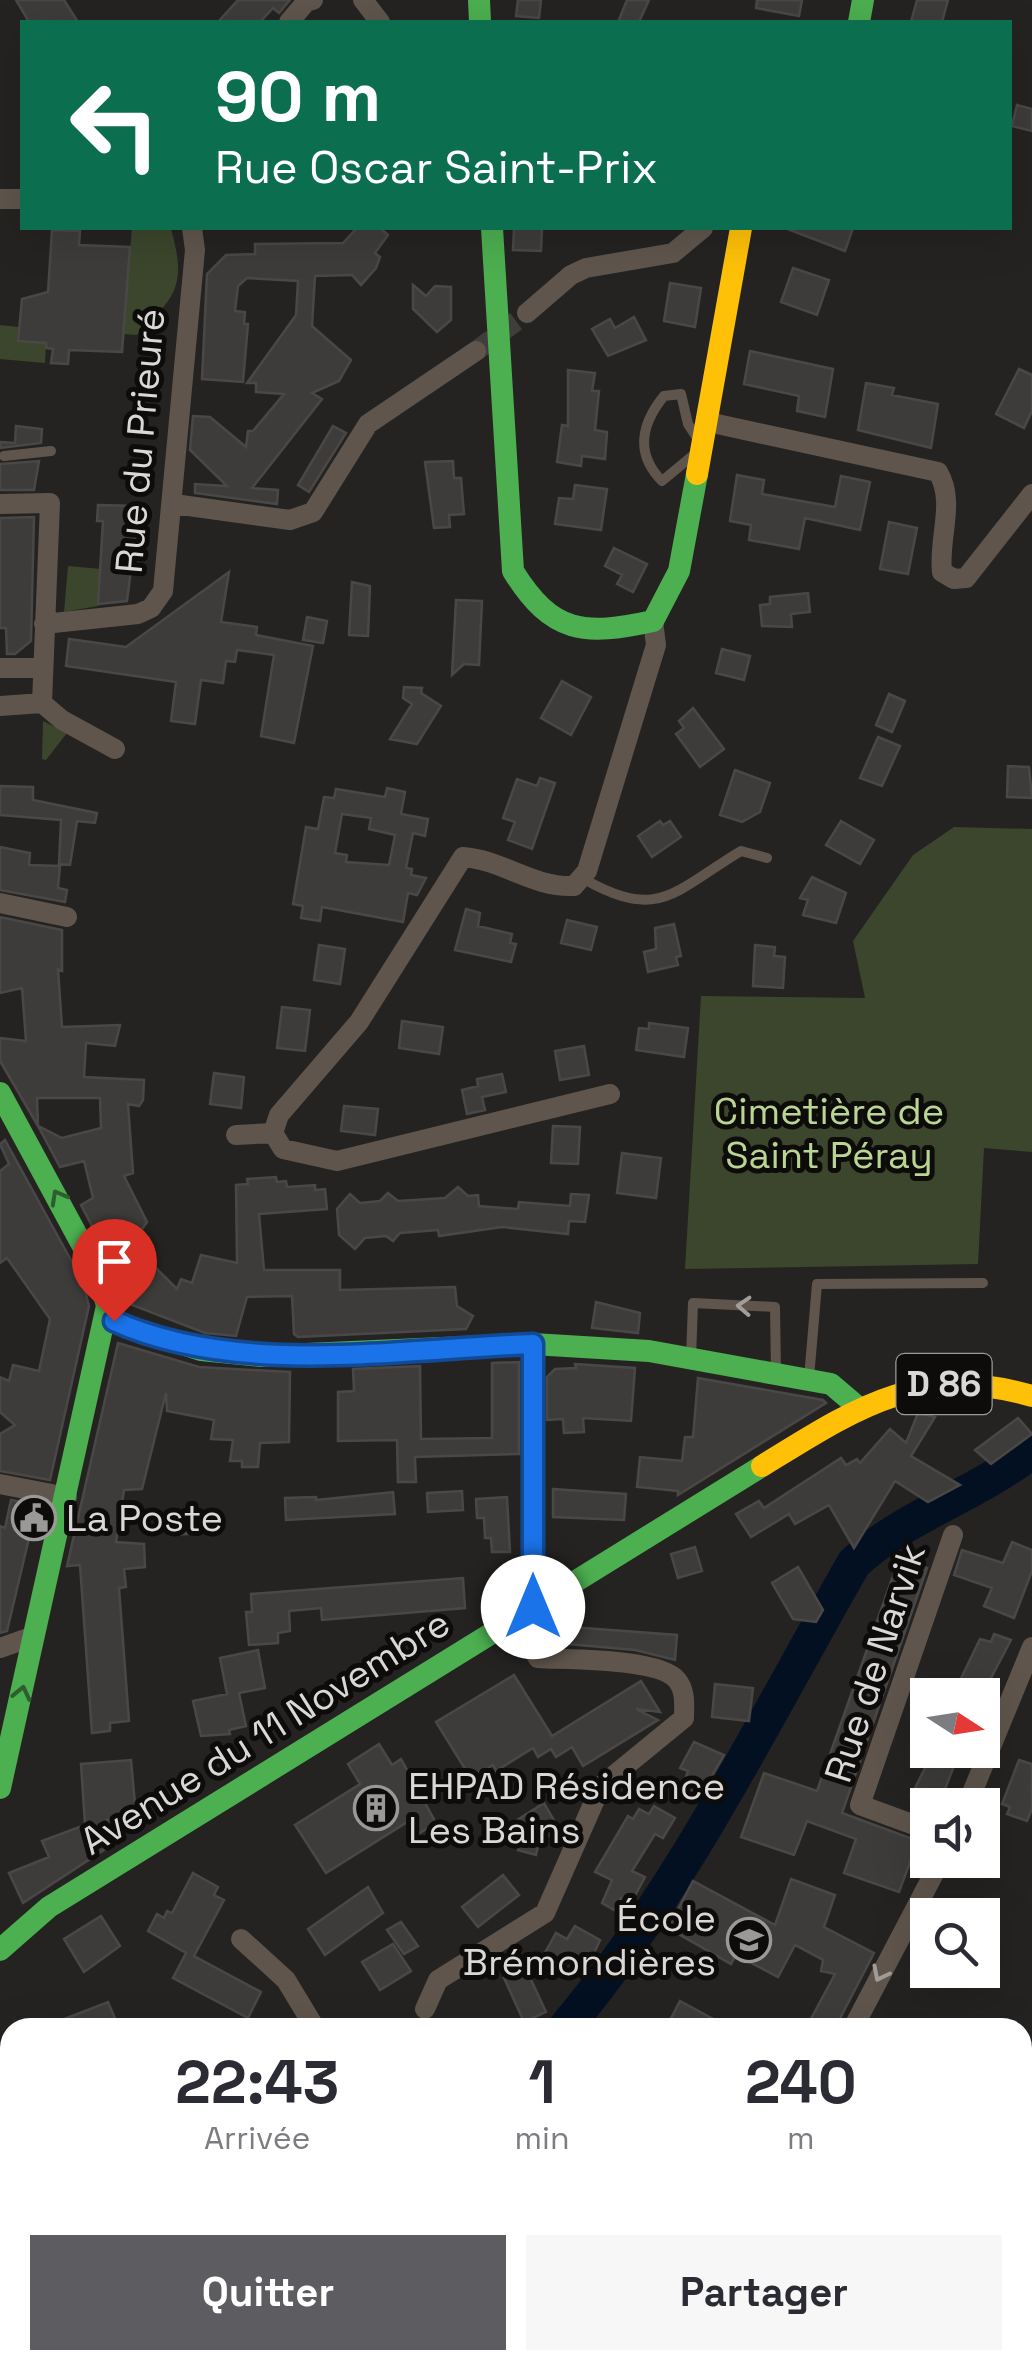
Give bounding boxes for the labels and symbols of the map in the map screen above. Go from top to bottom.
street label: Rue du Prieuré [105,307,175,575]
park label: Cimetière de Saint Péray [714,1087,944,1179]
one-way arrow [51,1190,71,1208]
pin [72,1219,157,1322]
one-way arrow [736,1295,752,1316]
road number: D 86 [896,1354,992,1414]
place label: La Poste [66,1494,223,1542]
public building icon: La Poste [11,1495,57,1541]
street label: Rue de Narvik [814,1538,936,1788]
position arrow [481,1555,585,1659]
street label: Avenue du 11 Novembre [71,1599,459,1865]
north arrow [910,1678,1000,1768]
one-way arrow [10,1685,31,1702]
place label: EHPAD Résidence Les Bains [408,1762,725,1854]
building icon: EHPAD Résidence Les Bains [353,1785,399,1831]
place label: École Brémondières [463,1894,716,1986]
school or university icon: École Brémondières [726,1917,772,1963]
one-way arrow [873,1964,892,1982]

